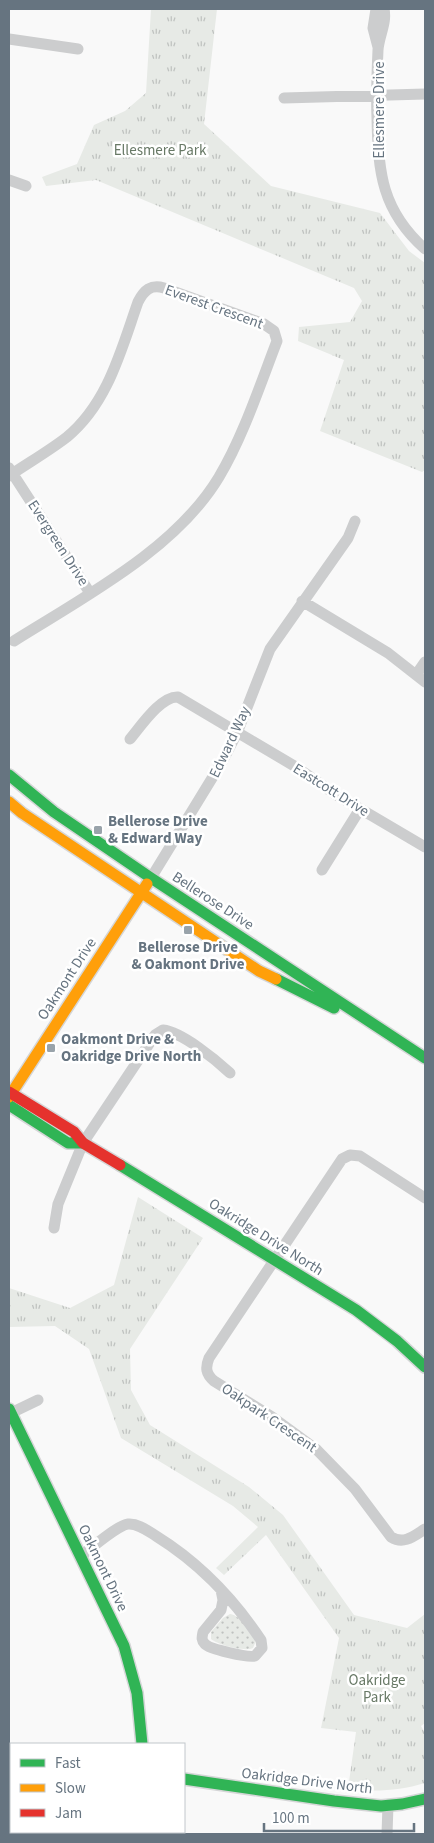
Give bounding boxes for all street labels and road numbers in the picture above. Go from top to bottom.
street label: Ellesmere Drive [369,61,390,159]
street label: Everest Crescent [162,279,266,335]
street label: Evergreen Drive [22,496,94,590]
street label: Edward Way [204,703,256,781]
street label: Eastcott Drive [289,758,373,822]
street label: Bellerose Drive [168,867,258,935]
street label: Oakmont Drive [33,934,101,1024]
street label: Oakridge Drive North [205,1193,327,1281]
street label: Oakpark Crescent [217,1378,321,1458]
street label: Oakmont Drive [73,1521,133,1615]
street label: Oakridge Drive North [240,1763,374,1799]

